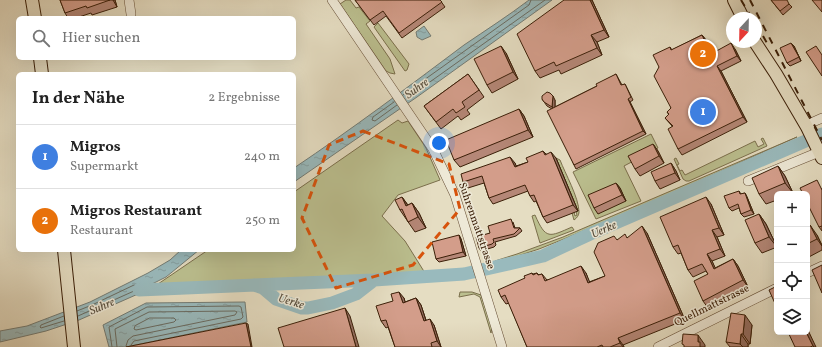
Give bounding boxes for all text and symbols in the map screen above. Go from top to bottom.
north arrow [726,12,762,48]
search box [16,16,296,60]
icon: search [30,27,52,49]
text: Hier suchen [62,28,140,49]
pin: 2 [690,39,716,69]
water label: Suhre [402,74,433,103]
text: In der Nähe [32,87,125,110]
text: 2 Ergebnisse [208,89,280,107]
pin: 1 [690,97,716,127]
your location [429,133,449,153]
text: Migros [70,137,121,158]
text: 1 [42,148,48,166]
text: 240 m [244,148,280,166]
text: Supermarkt [70,158,139,176]
street label: Suhrenmattstrasse [454,180,498,272]
map controls [774,191,810,335]
button: + [774,191,810,227]
text: Migros Restaurant [70,201,202,222]
text: 2 [42,212,48,230]
text: 250 m [245,212,280,230]
water label: Uerke [589,217,620,243]
text: Restaurant [70,222,133,240]
button: − [774,227,810,263]
button: locate [774,263,810,299]
street label: Quellmattstrasse [672,281,752,331]
water label: Uerke [276,290,307,314]
water label: Suhre [87,294,118,319]
button: layers [774,299,810,335]

